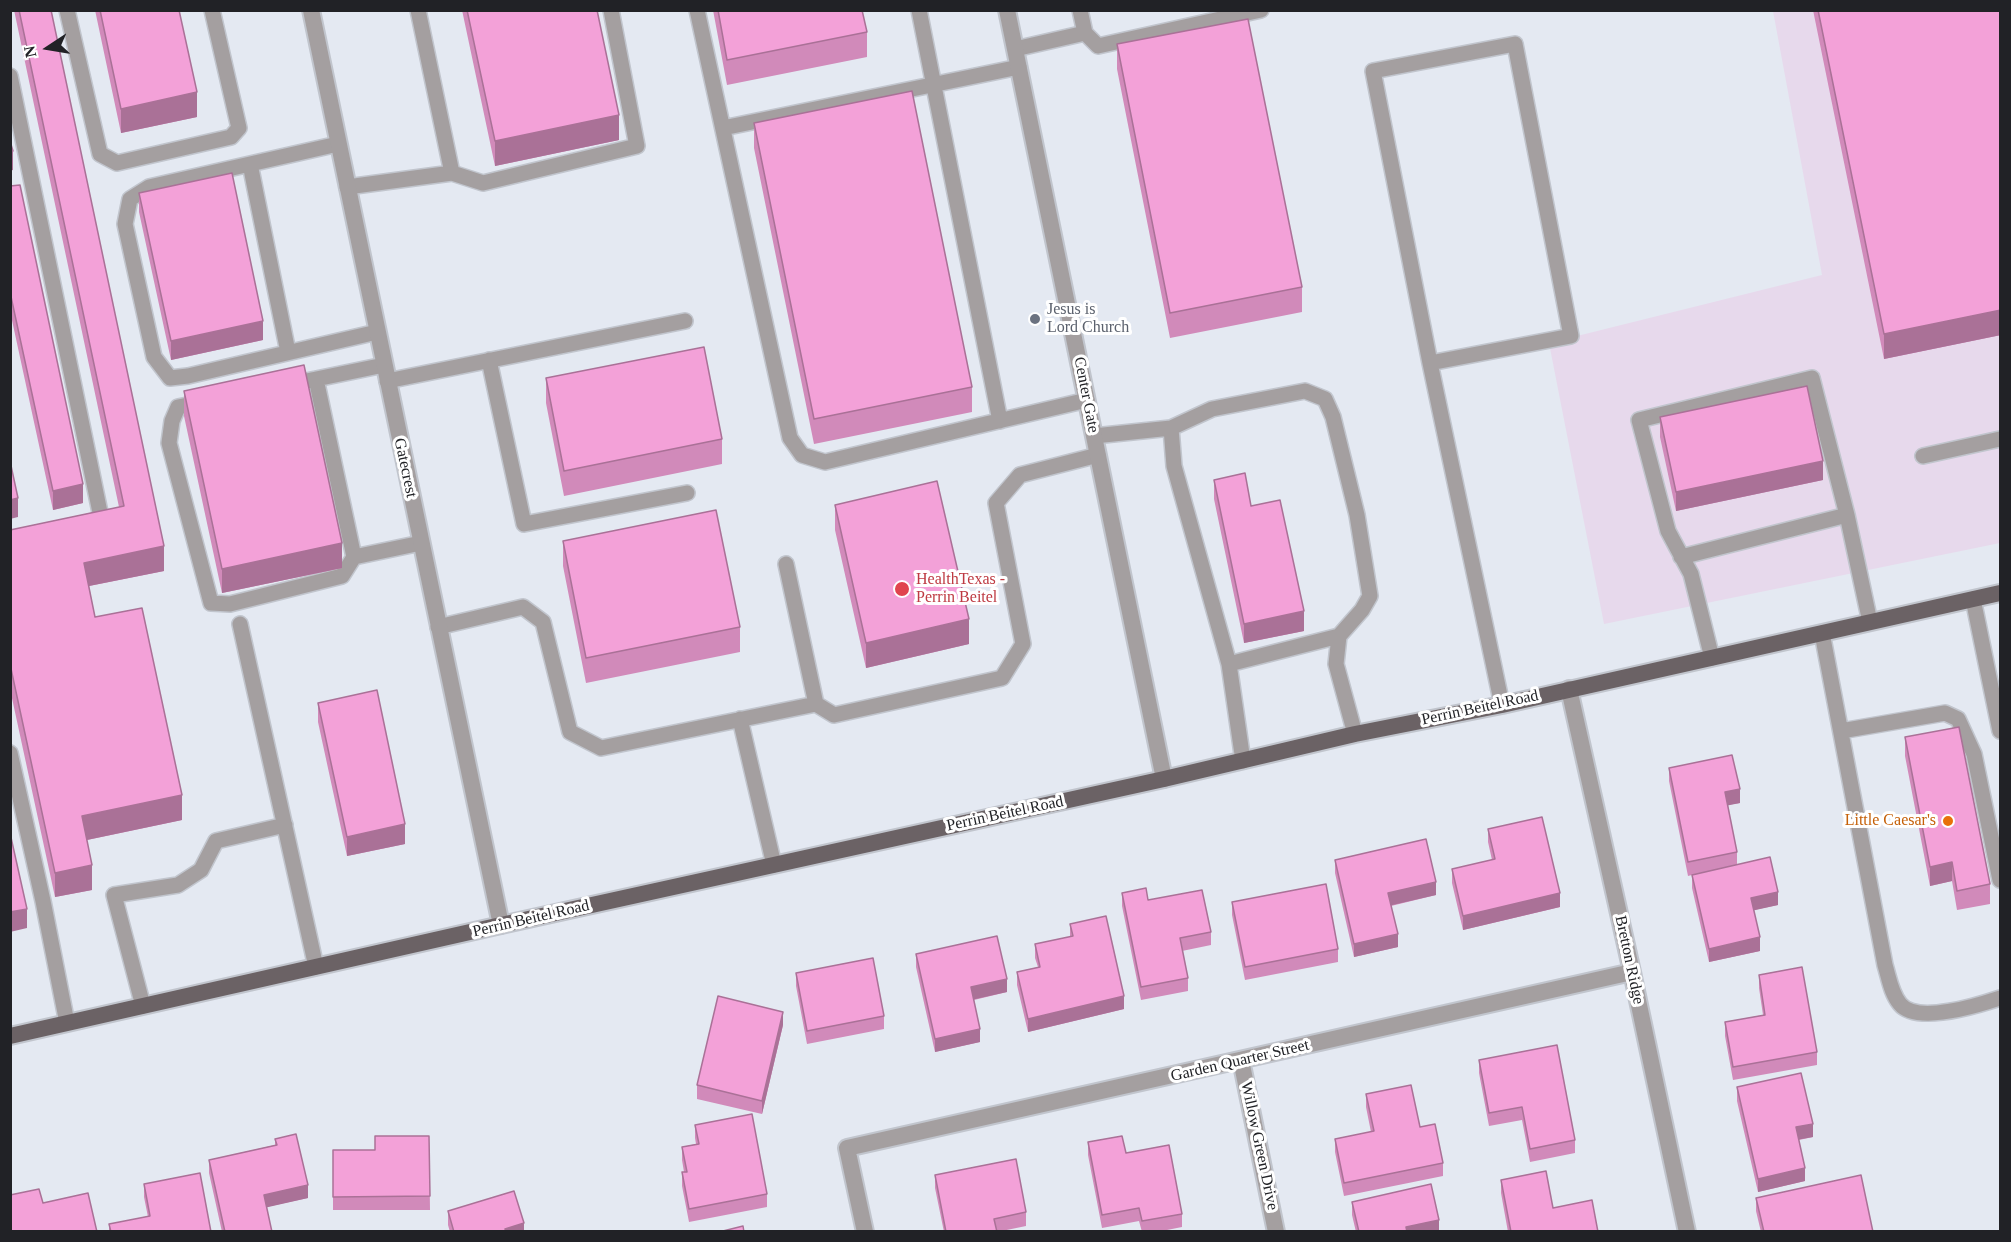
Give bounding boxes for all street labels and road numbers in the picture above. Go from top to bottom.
street label: Center Gate [1069,355,1103,435]
street label: Gatecrest [389,436,421,500]
street label: Perrin Beitel Road [1420,686,1540,730]
street label: Perrin Beitel Road [945,792,1065,836]
street label: Perrin Beitel Road [471,896,591,942]
street label: Bretton Ridge [1610,914,1648,1006]
street label: Garden Quarter Street [1169,1036,1311,1086]
street label: Willow Green Drive [1236,1080,1282,1212]

